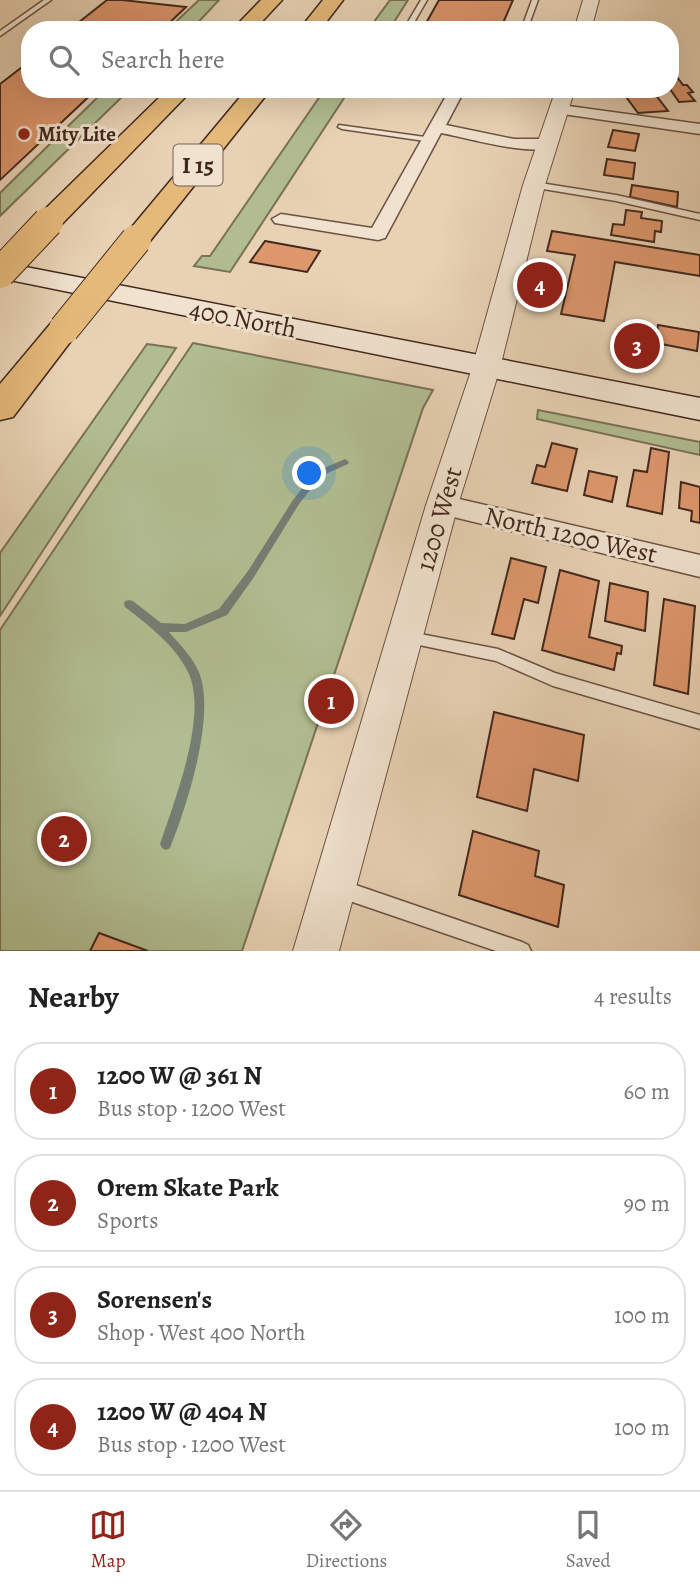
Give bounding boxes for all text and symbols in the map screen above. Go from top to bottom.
search box [21,21,679,98]
icon: search [45,41,83,79]
text: Search here [101,42,225,77]
place label: Mity Lite [38,120,116,148]
marker: Mity Lite [16,126,32,142]
road number: I 15 [174,145,222,186]
pin: 4 [517,259,563,311]
street label: 400 North [187,291,300,347]
pin: 3 [614,320,660,372]
your location [292,456,326,490]
street label: 1200 West [407,462,471,575]
street label: North 1200 West [481,498,661,572]
pin: 1 [308,675,354,727]
pin: 2 [41,813,87,865]
text: Nearby [28,977,119,1017]
text: 4 results [594,981,672,1012]
text: 1200 W @ 361 N [97,1058,262,1093]
text: 1 [49,1076,57,1107]
text: 60 m [623,1076,670,1107]
text: Bus stop · 1200 West [97,1093,286,1124]
text: Orem Skate Park [97,1170,279,1205]
text: 2 [47,1188,59,1219]
text: 90 m [624,1188,670,1219]
text: Sports [97,1205,158,1236]
text: Sorensen's [97,1282,212,1317]
text: 3 [48,1300,58,1331]
text: 100 m [614,1300,670,1331]
text: Shop · West 400 North [97,1317,306,1348]
text: 1200 W @ 404 N [97,1394,267,1429]
text: 4 [48,1412,58,1443]
text: 100 m [614,1412,670,1443]
text: Bus stop · 1200 West [97,1429,286,1460]
tab: Map [89,1506,127,1574]
tab: Directions [306,1506,387,1574]
tab: Saved [566,1506,611,1574]

